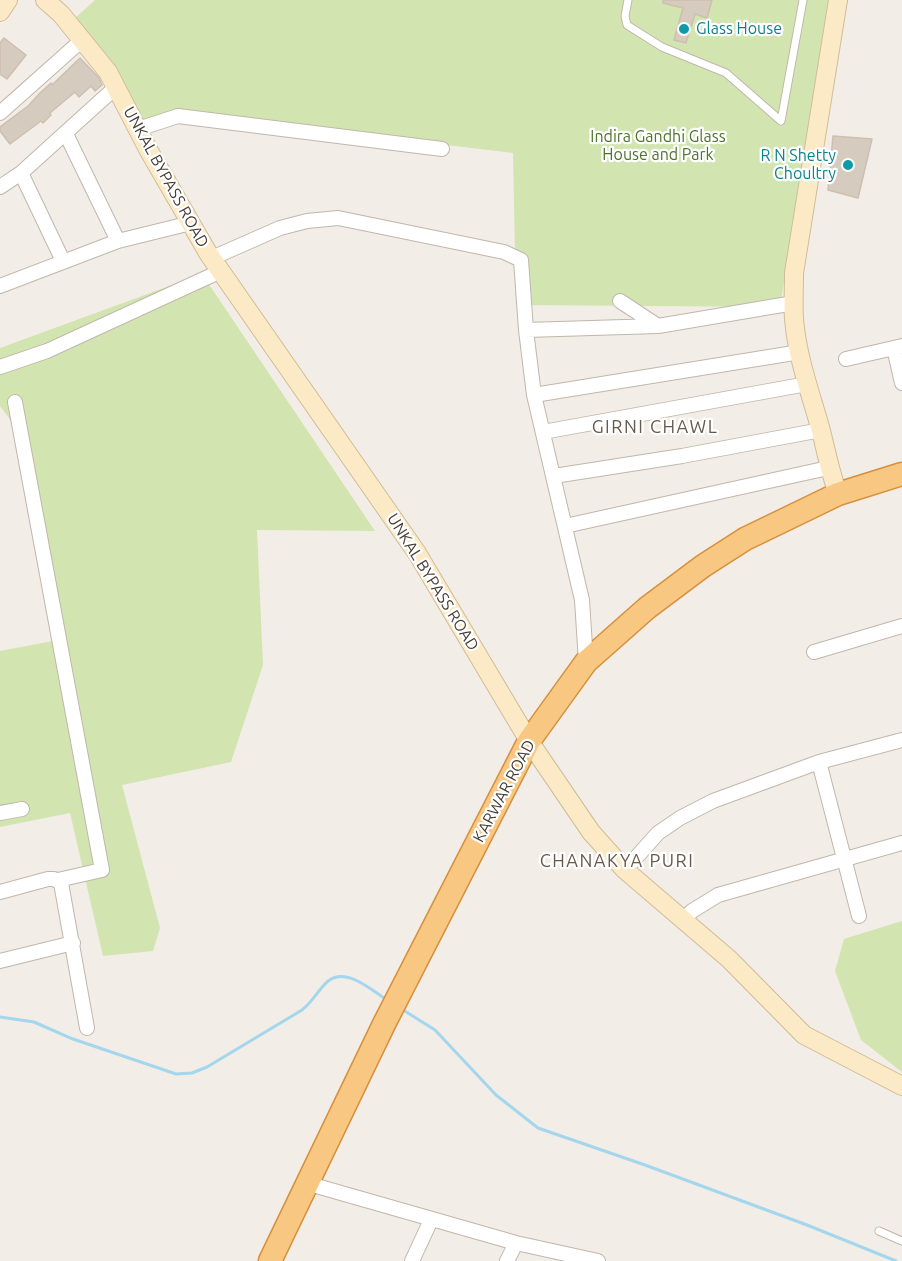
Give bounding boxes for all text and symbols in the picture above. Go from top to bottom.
place label: Glass House [696,19,782,39]
marker: Glass House [677,22,691,36]
street label: UNKAL BYPASS ROAD [119,103,213,251]
park label: Indira Gandhi Glass House and Park [590,127,726,165]
place label: R N Shetty Choultry [761,146,836,184]
marker: R N Shetty Choultry [841,158,855,172]
district label: GIRNI CHAWL [592,416,718,438]
street label: UNKAL BYPASS ROAD [383,510,483,654]
street label: KARWAR ROAD [469,737,539,845]
district label: CHANAKYA PURI [540,850,694,872]

